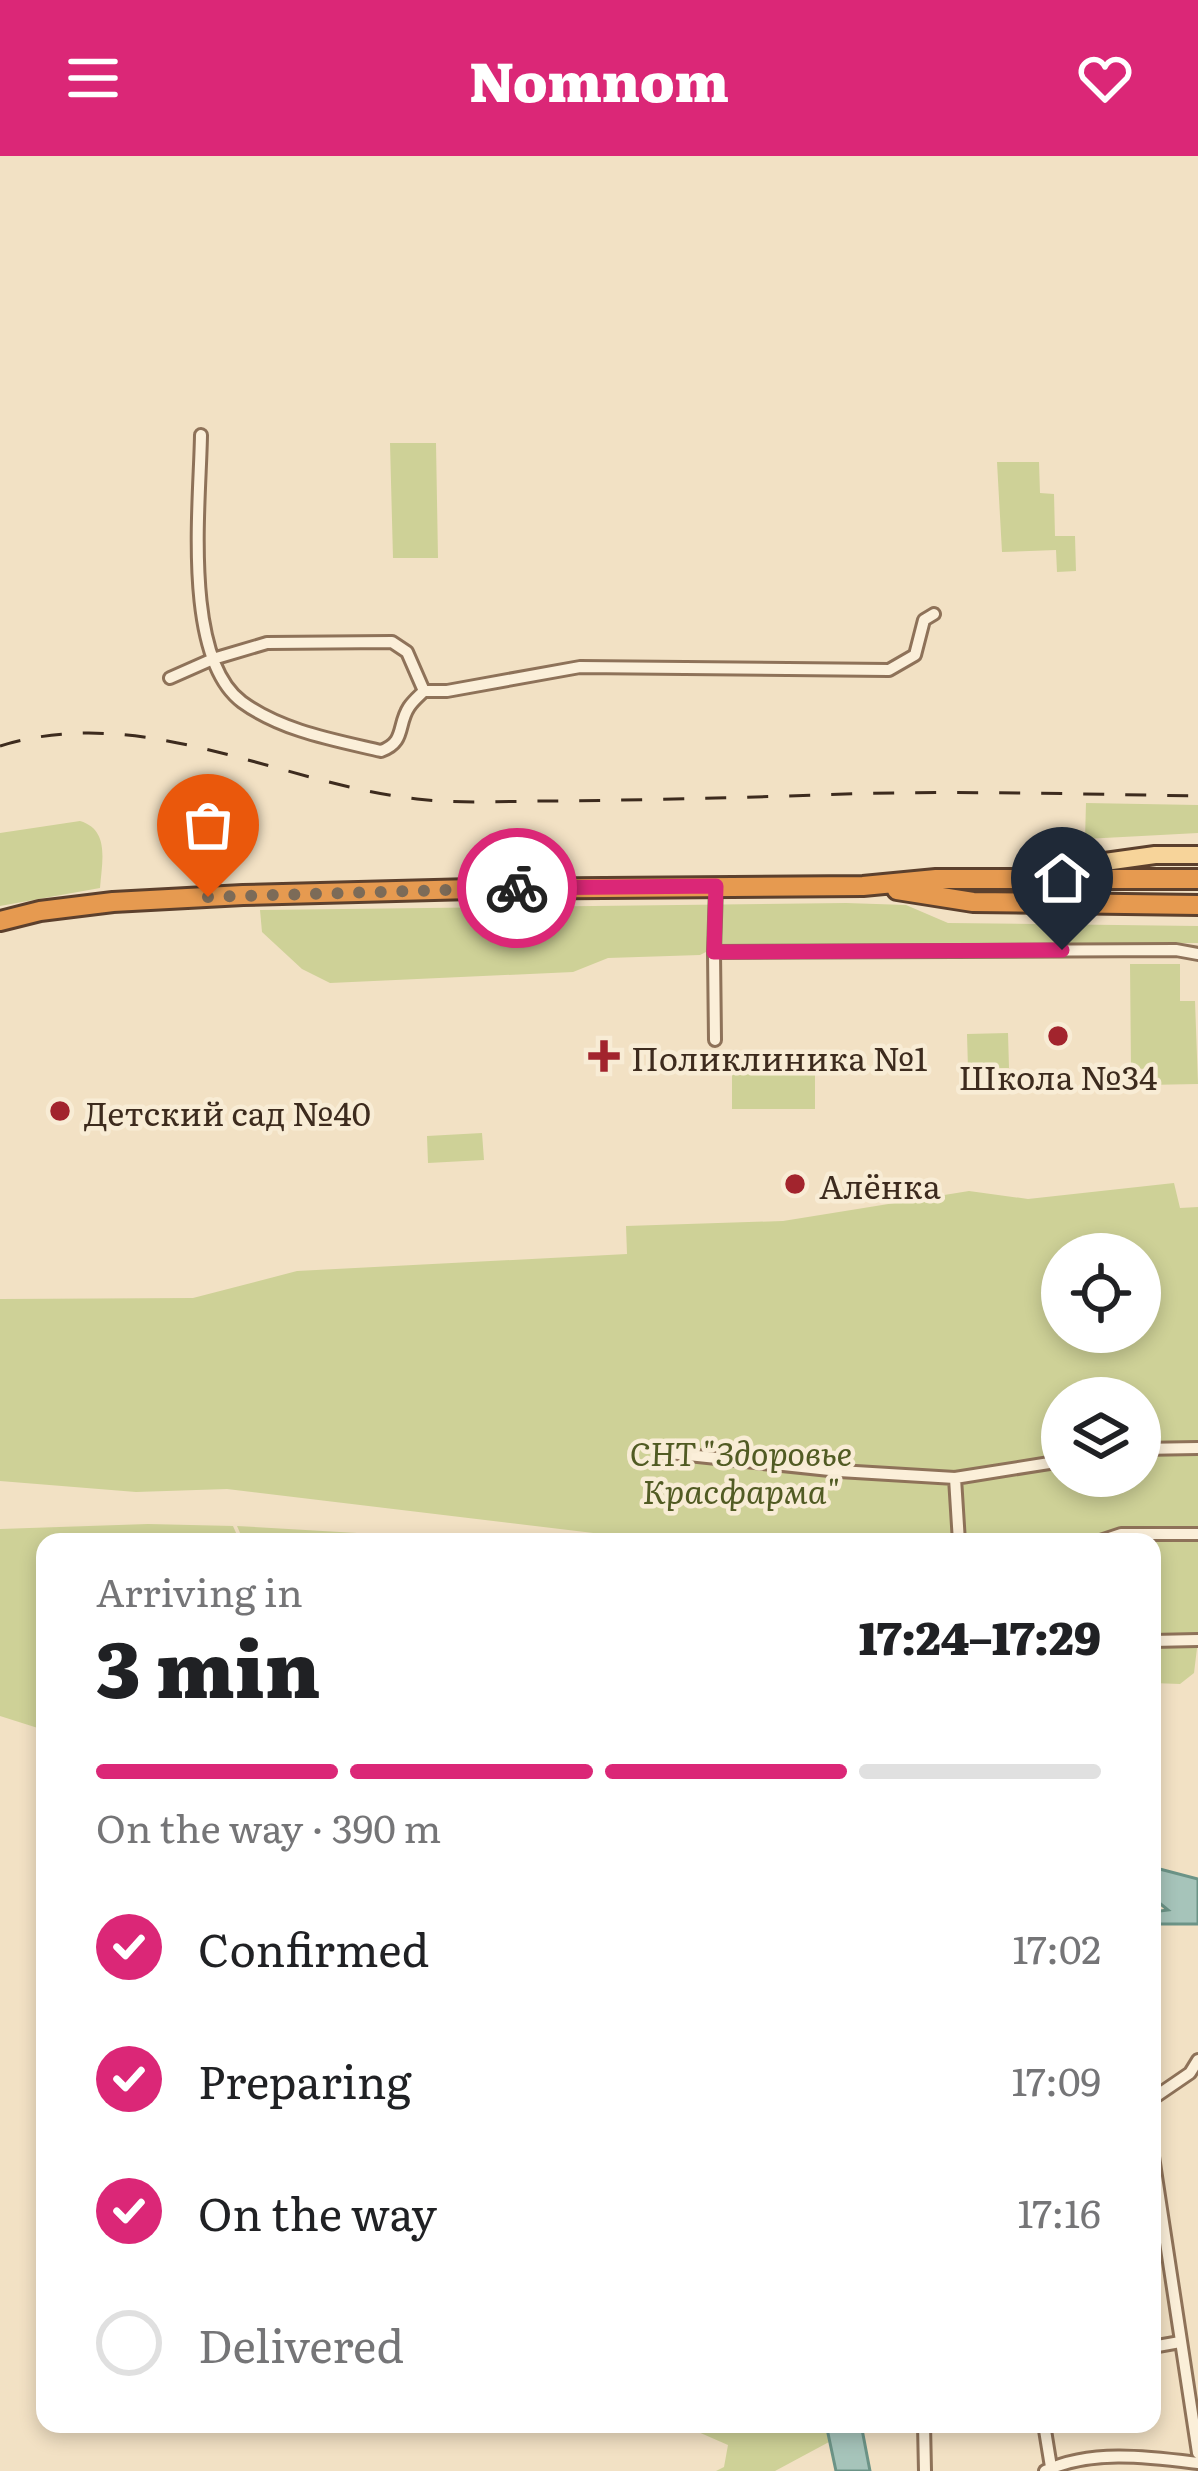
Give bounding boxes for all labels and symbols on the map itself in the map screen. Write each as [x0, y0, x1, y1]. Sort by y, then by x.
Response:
pin [157, 774, 259, 897]
pin [1011, 827, 1113, 950]
courier [457, 828, 577, 948]
marker: Школа №34 [1045, 1023, 1071, 1049]
place label: Поликлиника №1 [631, 1032, 928, 1081]
marker: Поликлиника №1 [588, 1040, 620, 1072]
place label: Школа №34 [959, 1051, 1157, 1100]
place label: Детский сад №40 [84, 1087, 371, 1136]
marker: Детский сад №40 [47, 1098, 73, 1124]
place label: Алёнка [819, 1160, 941, 1209]
marker: Алёнка [782, 1171, 808, 1197]
park label: СНТ "Здоровье Красфарма" [630, 1427, 852, 1514]

